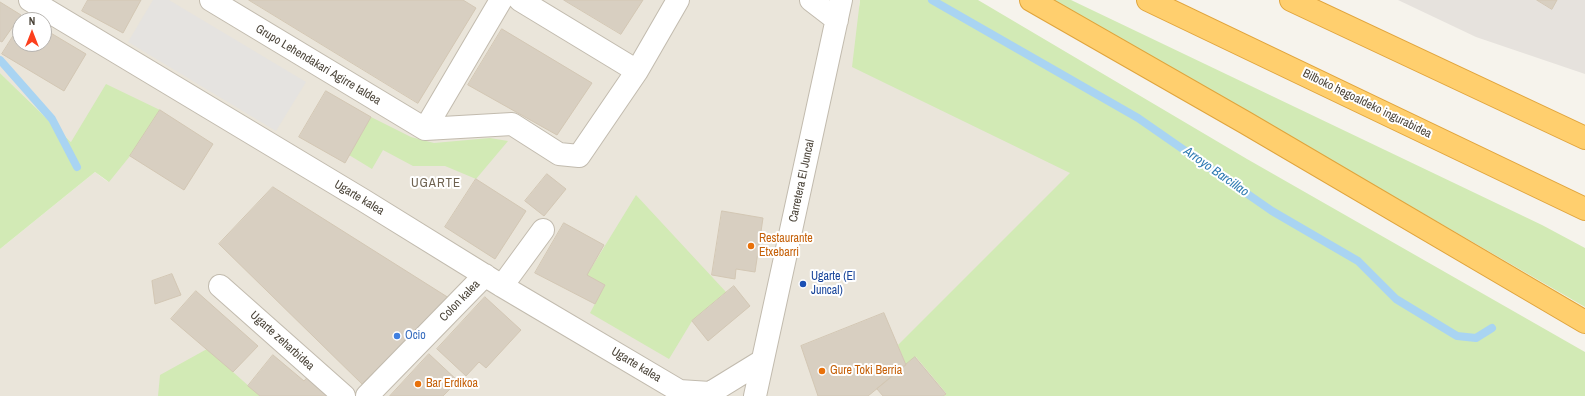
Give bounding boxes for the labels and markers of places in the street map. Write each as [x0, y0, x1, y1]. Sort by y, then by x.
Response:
place label: Restaurante Etxebarri [759, 232, 813, 260]
marker: Restaurante Etxebarri [746, 241, 756, 251]
place label: Ugarte (El Juncal) [811, 270, 855, 298]
marker: Ugarte (El Juncal) [798, 279, 808, 289]
place label: Ocio [405, 329, 426, 343]
marker: Ocio [392, 331, 402, 341]
place label: Gure Toki Berria [830, 364, 902, 378]
marker: Gure Toki Berria [817, 366, 827, 376]
place label: Bar Erdikoa [426, 377, 478, 391]
marker: Bar Erdikoa [413, 379, 423, 389]

